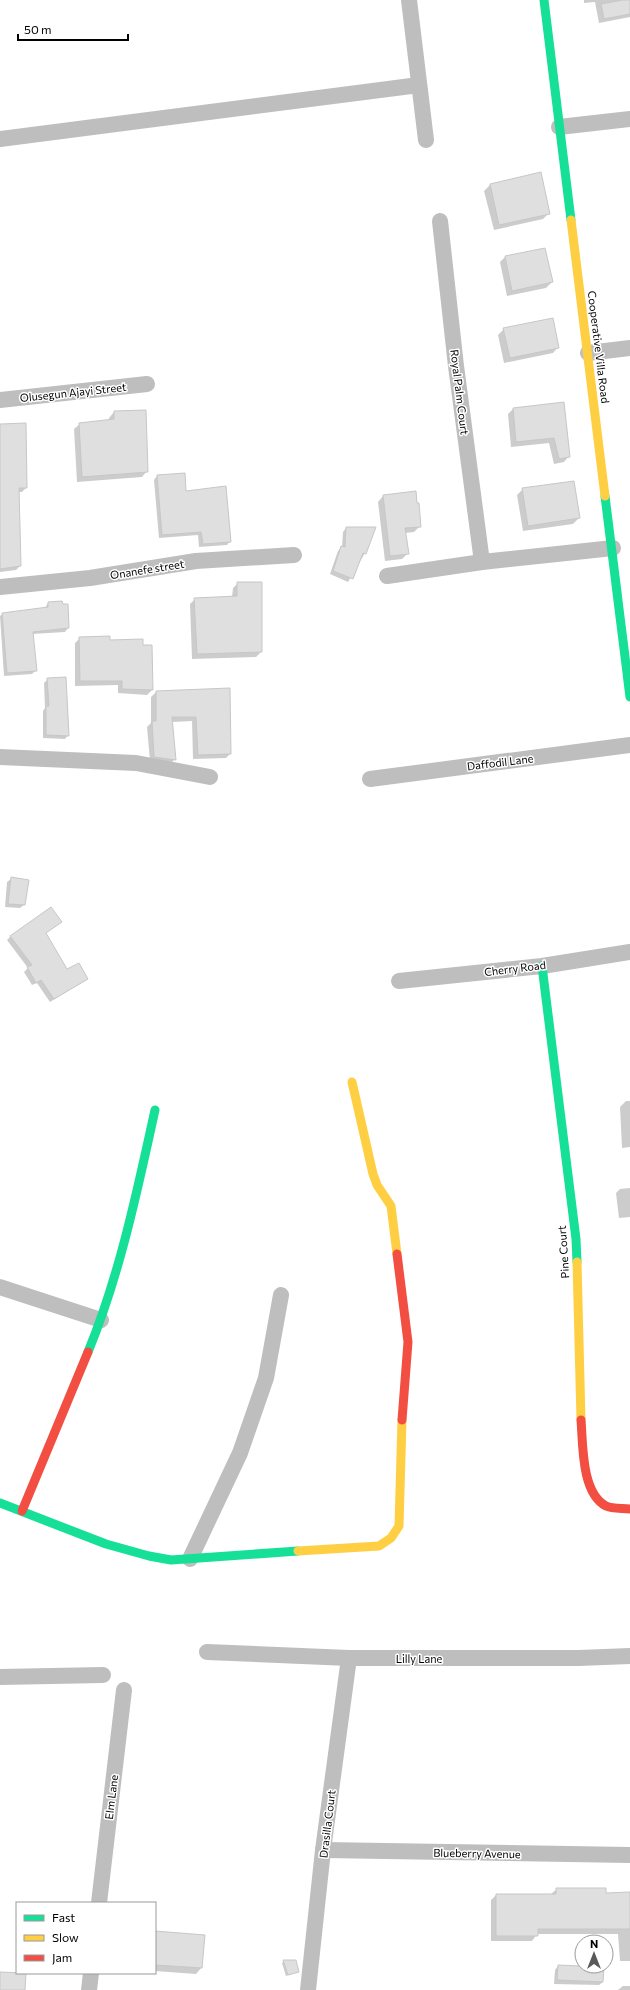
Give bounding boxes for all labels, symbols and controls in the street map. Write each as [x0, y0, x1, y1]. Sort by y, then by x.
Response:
scale bar [18, 16, 128, 42]
text: 50 m [24, 22, 52, 36]
street label: Cooperative Villa Road [586, 290, 612, 404]
street label: Royal Palm Court [448, 349, 472, 436]
street label: Olusegun Ajayi Street [19, 380, 127, 404]
street label: Onanefe street [109, 557, 185, 581]
street label: Daffodil Lane [466, 751, 534, 773]
street label: Cherry Road [483, 958, 547, 978]
street label: Pine Court [555, 1225, 571, 1279]
street label: Lilly Lane [396, 1652, 443, 1665]
street label: Elm Lane [102, 1774, 120, 1820]
street label: Drasilla Court [316, 1789, 338, 1859]
street label: Blueberry Avenue [433, 1846, 521, 1860]
legend [16, 1902, 156, 1974]
text: Fast [52, 1910, 75, 1924]
text: Slow [52, 1930, 79, 1944]
north arrow [574, 1934, 614, 1974]
text: N [590, 1937, 598, 1950]
text: Jam [52, 1950, 72, 1965]

